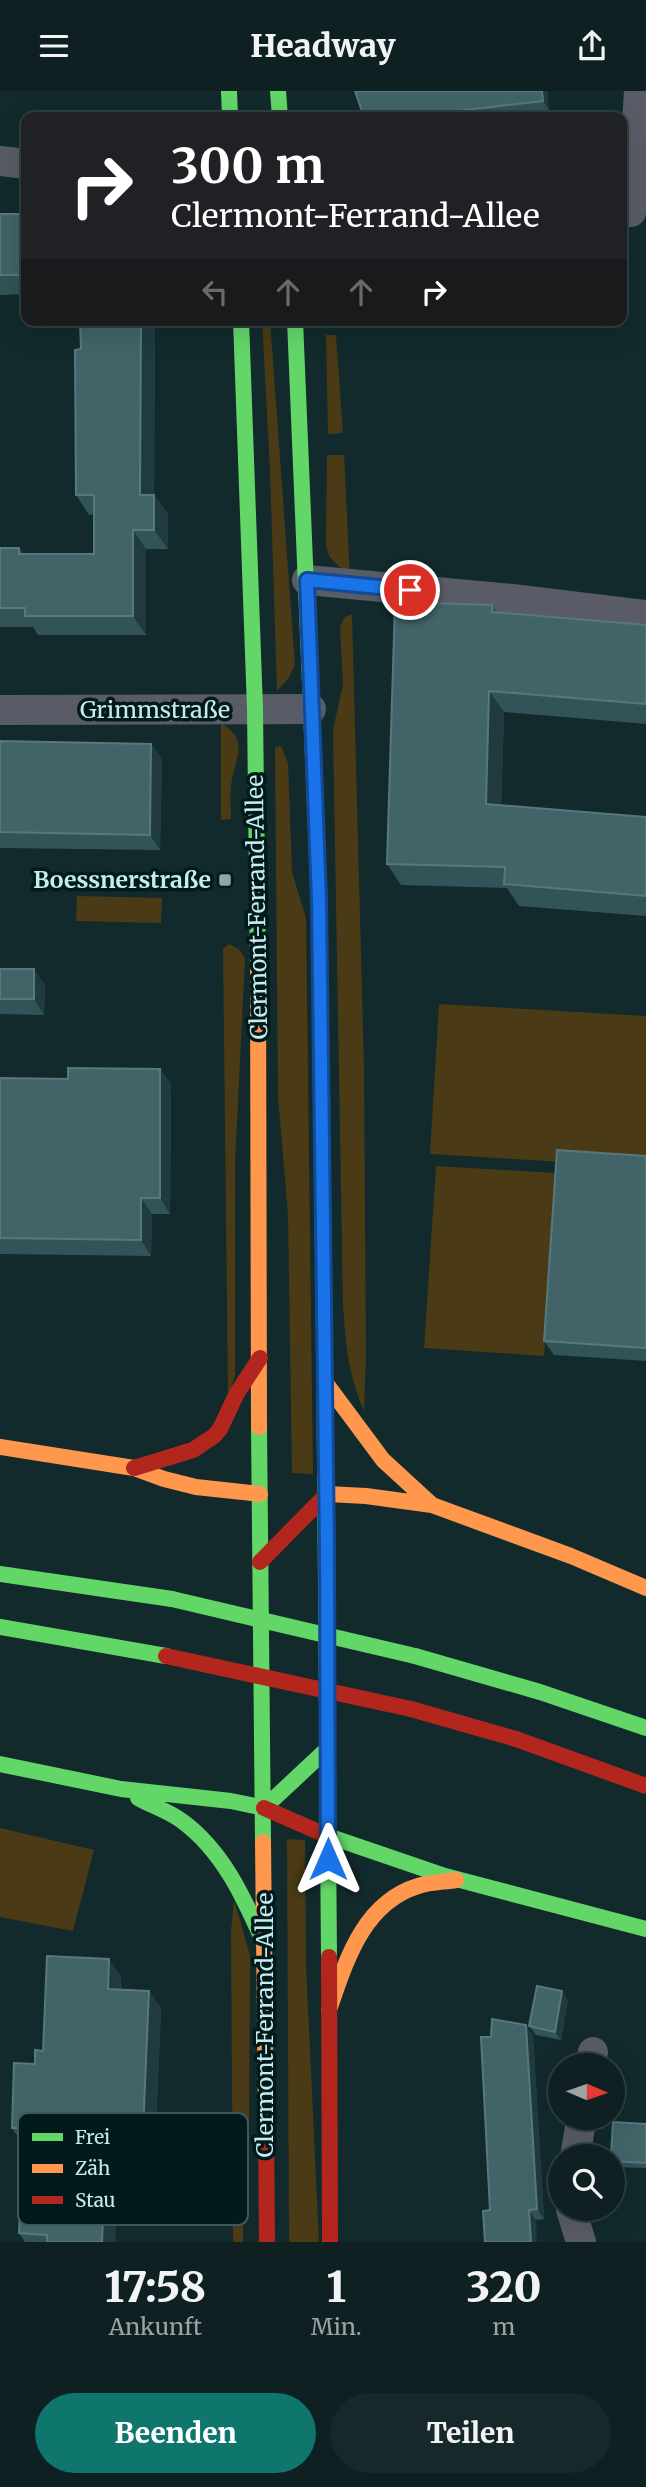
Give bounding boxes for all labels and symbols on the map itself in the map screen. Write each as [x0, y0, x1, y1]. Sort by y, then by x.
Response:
pin [380, 560, 440, 620]
street label: Grimmstraße [80, 695, 230, 724]
street label: Clermont-Ferrand-Allee [240, 774, 273, 1040]
place label: Boessnerstraße [33, 865, 211, 894]
marker: Boessnerstraße [217, 872, 233, 888]
position arrow [291, 1822, 365, 1896]
street label: Clermont-Ferrand-Allee [250, 1893, 279, 2157]
north arrow [548, 2053, 625, 2130]
legend [18, 2113, 248, 2225]
text: Frei [75, 2125, 110, 2149]
text: Zäh [75, 2156, 111, 2180]
text: Stau [75, 2188, 116, 2212]

